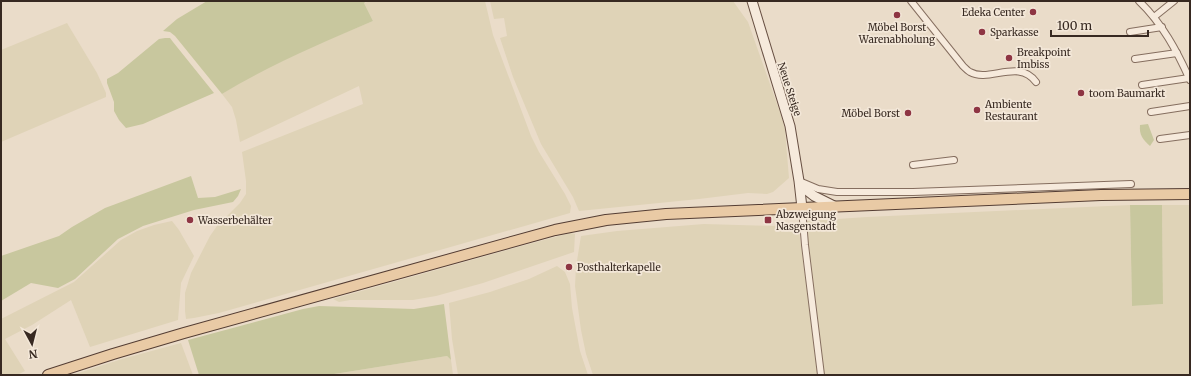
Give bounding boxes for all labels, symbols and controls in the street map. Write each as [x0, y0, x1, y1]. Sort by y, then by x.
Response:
place label: Edeka Center [962, 6, 1025, 19]
marker: Edeka Center [1028, 7, 1038, 17]
marker: Möbel Borst Warenabholung [892, 10, 902, 20]
scale bar [1051, 12, 1148, 38]
text: 100 m [1057, 18, 1092, 33]
place label: Möbel Borst Warenabholung [858, 21, 935, 46]
place label: Sparkasse [990, 26, 1038, 39]
marker: Sparkasse [977, 27, 987, 37]
place label: Breakpoint Imbiss [1017, 46, 1071, 71]
marker: Breakpoint Imbiss [1004, 53, 1014, 63]
street label: Neue Steige [775, 61, 804, 118]
place label: toom Baumarkt [1089, 87, 1165, 100]
marker: toom Baumarkt [1076, 88, 1086, 98]
place label: Ambiente Restaurant [984, 98, 1038, 123]
marker: Ambiente Restaurant [972, 105, 982, 115]
place label: Möbel Borst [841, 107, 900, 120]
marker: Möbel Borst [903, 108, 913, 118]
place label: Abzweigung Nasgenstadt [775, 208, 836, 233]
place label: Wasserbehälter [197, 214, 273, 227]
marker: Wasserbehälter [185, 215, 195, 225]
marker: Abzweigung Nasgenstadt [763, 215, 773, 225]
place label: Posthalterkapelle [577, 261, 661, 274]
marker: Posthalterkapelle [564, 262, 574, 272]
north arrow [12, 324, 52, 364]
text: N [28, 346, 38, 361]

